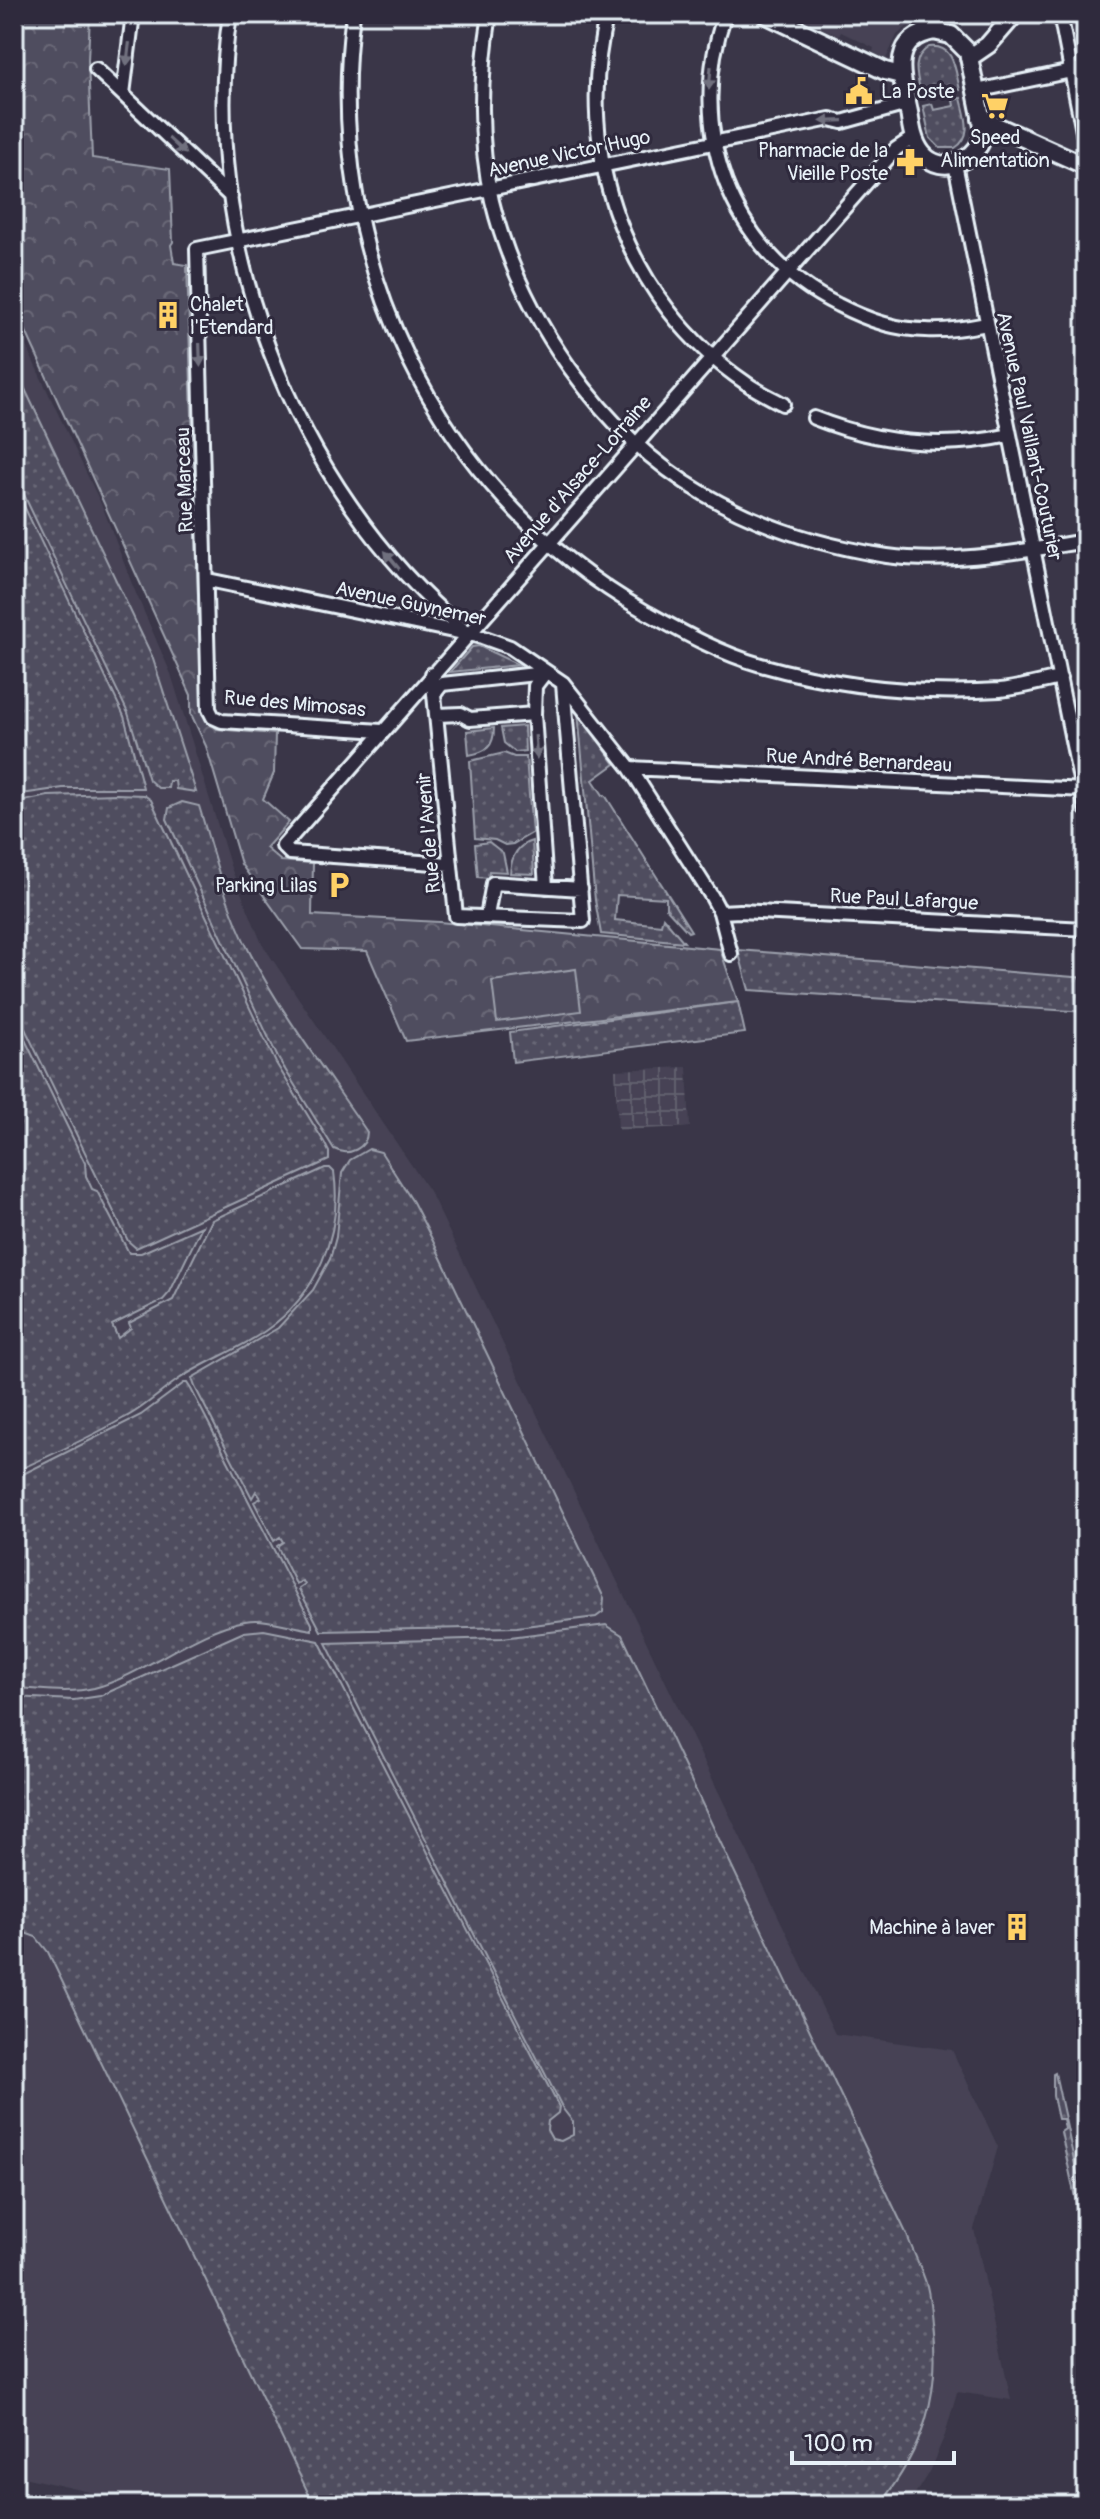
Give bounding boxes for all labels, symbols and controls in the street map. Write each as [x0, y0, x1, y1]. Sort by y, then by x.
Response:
one-way arrow [121, 42, 134, 67]
one-way arrow [703, 66, 716, 91]
public building icon: La Poste [844, 76, 874, 106]
place label: La Poste [881, 79, 955, 104]
supermarket icon: Speed Alimentation [980, 91, 1010, 121]
one-way arrow [819, 115, 844, 128]
street label: Avenue Victor Hugo [486, 124, 653, 183]
place label: Speed Alimentation [940, 125, 1050, 173]
one-way arrow [167, 136, 186, 154]
place label: Pharmacie de la Vieille Poste [758, 138, 888, 186]
pharmacy icon: Pharmacie de la Vieille Poste [895, 147, 925, 177]
place label: Chalet l'Etendard [190, 292, 274, 340]
building icon: Chalet l'Etendard [153, 300, 183, 330]
street label: Avenue Paul Vaillant-Couturier [991, 309, 1068, 563]
one-way arrow [193, 343, 206, 368]
street label: Avenue d'Alsace-Lorraine [498, 390, 657, 568]
street label: Rue Marceau [170, 427, 199, 533]
one-way arrow [383, 549, 400, 570]
street label: Avenue Guynemer [333, 575, 489, 632]
street label: Rue des Mimosas [223, 685, 367, 722]
one-way arrow [530, 735, 543, 760]
street label: Rue André Bernardeau [765, 743, 953, 778]
street label: Rue de l'Avenir [411, 772, 446, 894]
parking icon: Parking Lilas [324, 870, 354, 900]
place label: Parking Lilas [215, 873, 317, 898]
street label: Rue Paul Lafargue [829, 883, 979, 916]
building icon: Machine à laver [1002, 1912, 1032, 1942]
place label: Machine à laver [869, 1915, 995, 1940]
scale bar [792, 2415, 954, 2465]
text: 100 m [804, 2429, 873, 2458]

